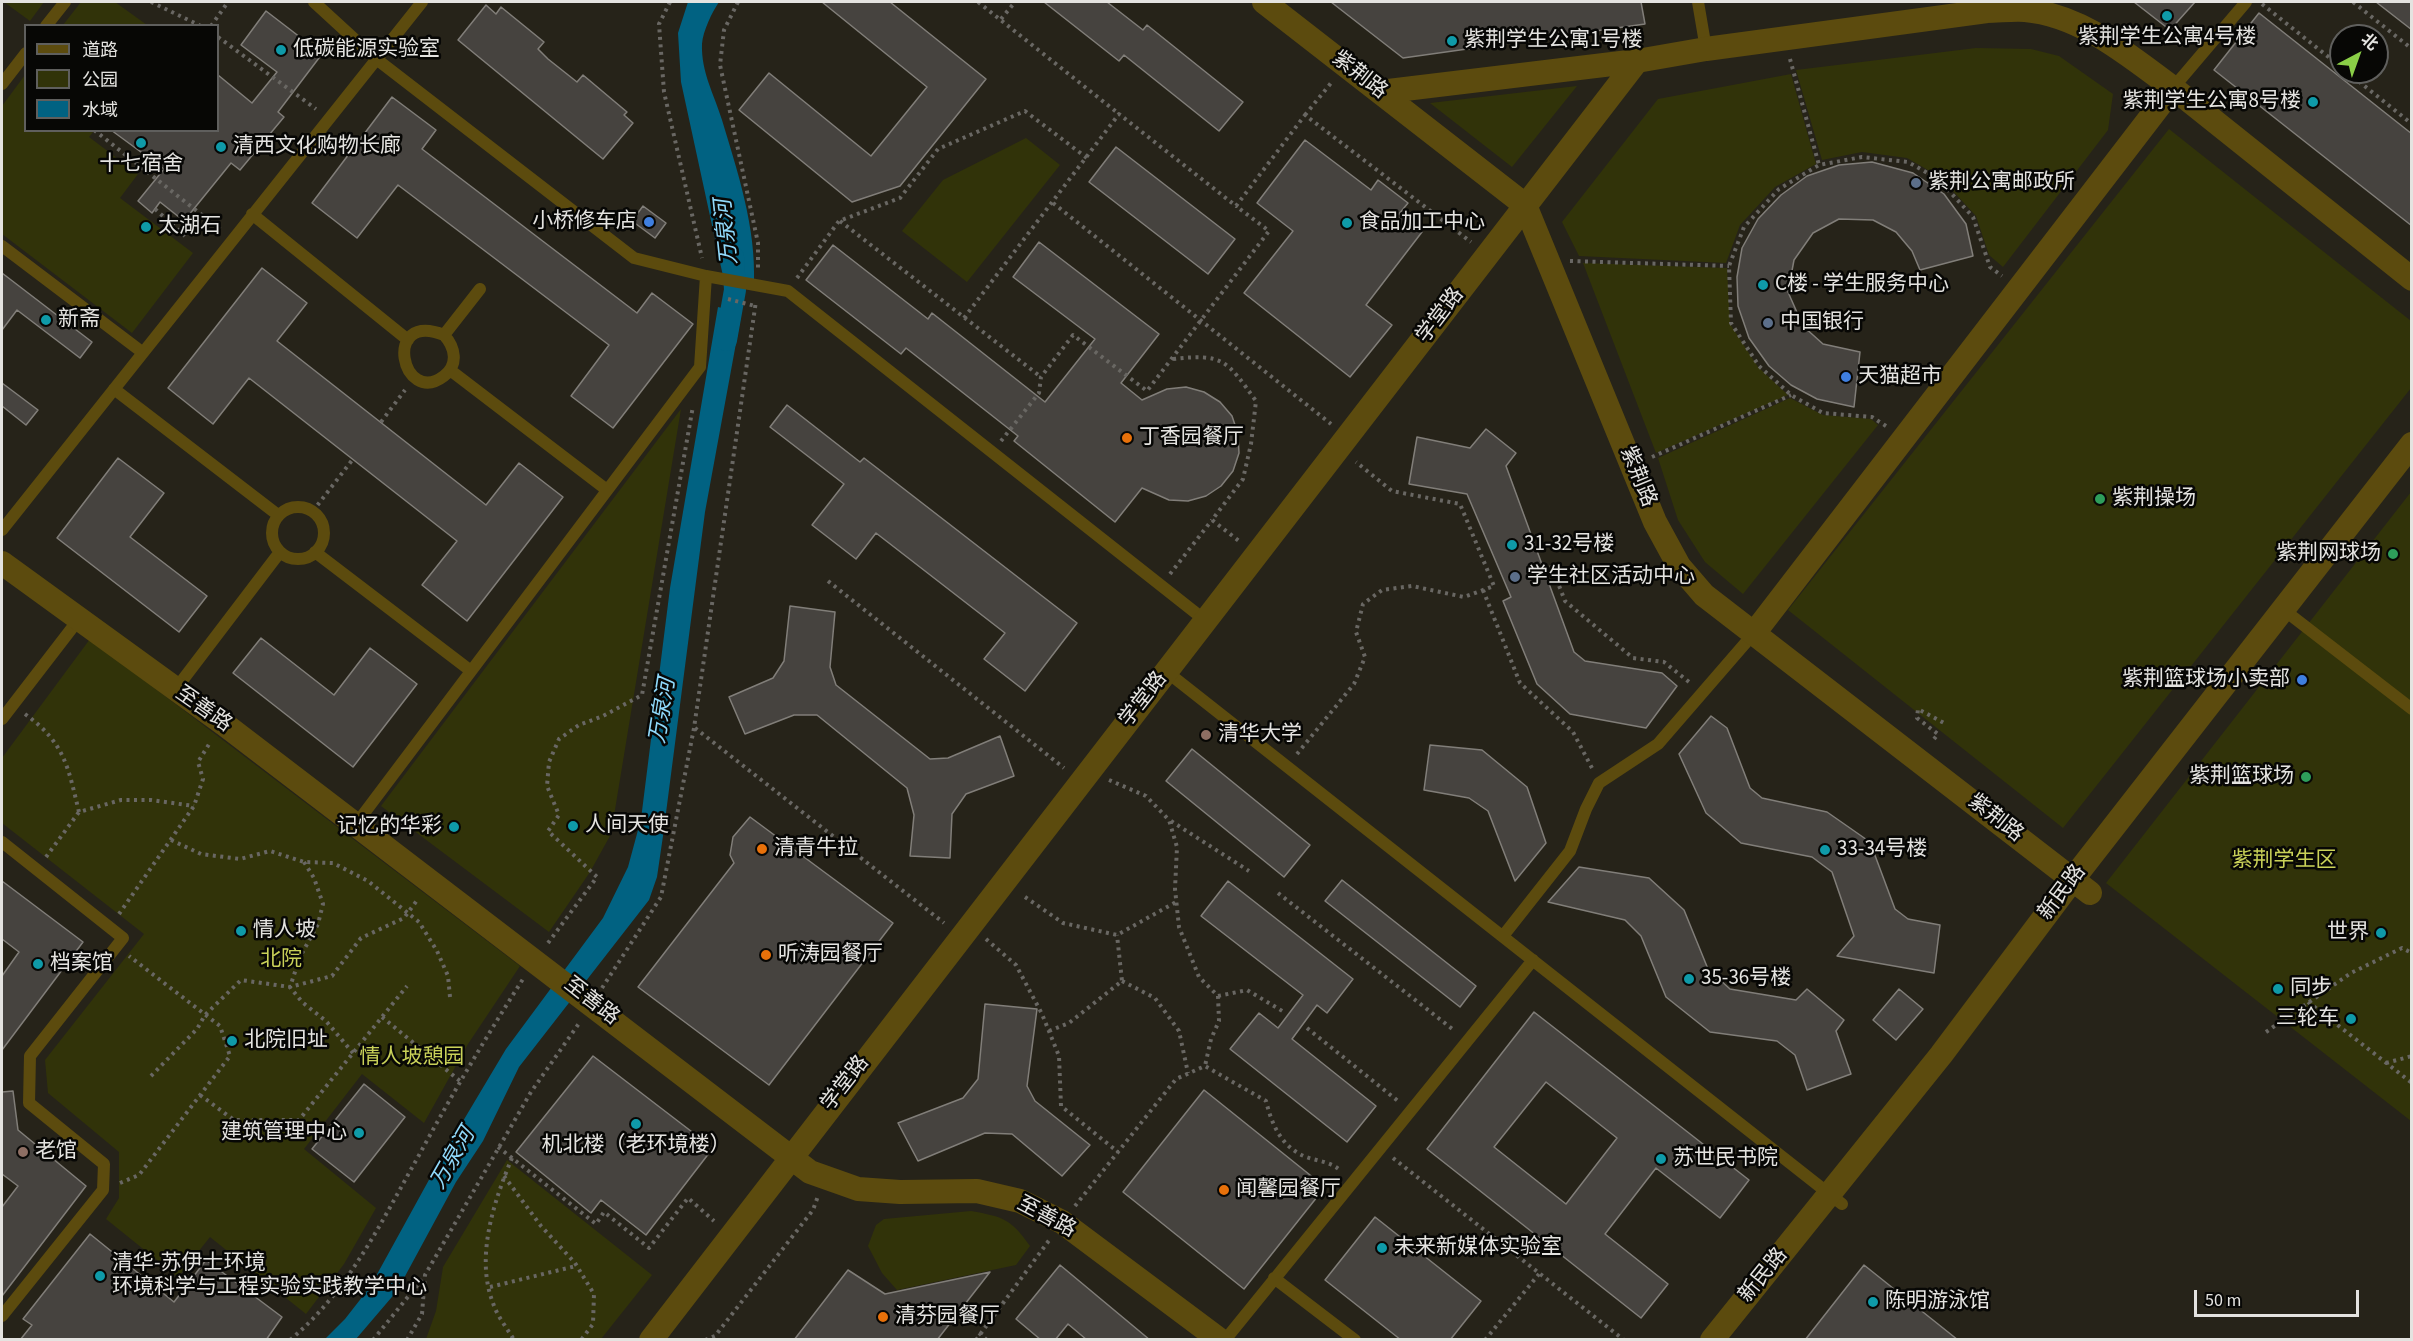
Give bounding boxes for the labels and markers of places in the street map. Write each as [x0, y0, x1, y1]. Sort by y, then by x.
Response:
marker: 紫荆学生公寓4号楼 [2160, 9, 2174, 23]
place label: 紫荆学生公寓4号楼 [2078, 25, 2256, 51]
place label: 紫荆学生公寓1号楼 [1464, 28, 1642, 54]
marker: 紫荆学生公寓1号楼 [1445, 34, 1459, 48]
place label: 低碳能源实验室 [293, 37, 440, 63]
marker: 低碳能源实验室 [274, 43, 288, 57]
place label: 紫荆学生公寓8号楼 [2123, 89, 2301, 115]
marker: 紫荆学生公寓8号楼 [2306, 95, 2320, 109]
place label: 清西文化购物长廊 [233, 134, 401, 160]
marker: 十七宿舍 [134, 136, 148, 150]
marker: 清西文化购物长廊 [214, 140, 228, 154]
place label: 十七宿舍 [99, 152, 183, 178]
place label: 紫荆公寓邮政所 [1928, 170, 2075, 196]
marker: 紫荆公寓邮政所 [1909, 176, 1923, 190]
place label: 小桥修车店 [532, 209, 637, 235]
place label: 食品加工中心 [1359, 210, 1485, 236]
place label: 太湖石 [158, 214, 221, 240]
marker: 小桥修车店 [642, 215, 656, 229]
marker: 食品加工中心 [1340, 216, 1354, 230]
marker: 太湖石 [139, 220, 153, 234]
place label: C楼 - 学生服务中心 [1775, 272, 1949, 298]
marker: C楼 - 学生服务中心 [1756, 278, 1770, 292]
place label: 新斋 [58, 307, 100, 333]
place label: 中国银行 [1780, 310, 1864, 336]
marker: 新斋 [39, 313, 53, 327]
marker: 中国银行 [1761, 316, 1775, 330]
place label: 天猫超市 [1858, 364, 1942, 390]
marker: 天猫超市 [1839, 370, 1853, 384]
place label: 丁香园餐厅 [1139, 425, 1244, 451]
marker: 丁香园餐厅 [1120, 431, 1134, 445]
place label: 紫荆操场 [2112, 486, 2196, 512]
marker: 紫荆操场 [2093, 492, 2107, 506]
place label: 31-32号楼 [1524, 532, 1614, 558]
marker: 31-32号楼 [1505, 538, 1519, 552]
place label: 紫荆网球场 [2276, 541, 2381, 567]
marker: 紫荆网球场 [2386, 547, 2400, 561]
place label: 学生社区活动中心 [1527, 564, 1695, 590]
marker: 学生社区活动中心 [1508, 570, 1522, 584]
place label: 紫荆篮球场小卖部 [2122, 667, 2290, 693]
marker: 紫荆篮球场小卖部 [2295, 673, 2309, 687]
place label: 清华大学 [1218, 722, 1302, 748]
marker: 清华大学 [1199, 728, 1213, 742]
place label: 紫荆篮球场 [2189, 764, 2294, 790]
marker: 紫荆篮球场 [2299, 770, 2313, 784]
place label: 人间天使 [585, 813, 669, 839]
place label: 记忆的华彩 [337, 814, 442, 840]
marker: 人间天使 [566, 819, 580, 833]
marker: 记忆的华彩 [447, 820, 461, 834]
place label: 清青牛拉 [774, 836, 858, 862]
place label: 33-34号楼 [1837, 837, 1927, 863]
marker: 清青牛拉 [755, 842, 769, 856]
marker: 33-34号楼 [1818, 843, 1832, 857]
place label: 情人坡 [253, 918, 316, 944]
place label: 世界 [2327, 920, 2369, 946]
marker: 情人坡 [234, 924, 248, 938]
marker: 世界 [2374, 926, 2388, 940]
place label: 听涛园餐厅 [778, 942, 883, 968]
marker: 听涛园餐厅 [759, 948, 773, 962]
place label: 档案馆 [50, 951, 113, 977]
marker: 档案馆 [31, 957, 45, 971]
place label: 35-36号楼 [1701, 966, 1791, 992]
marker: 35-36号楼 [1682, 972, 1696, 986]
place label: 同步 [2290, 976, 2332, 1002]
marker: 同步 [2271, 982, 2285, 996]
place label: 三轮车 [2276, 1006, 2339, 1032]
marker: 三轮车 [2344, 1012, 2358, 1026]
place label: 北院旧址 [244, 1028, 328, 1054]
marker: 北院旧址 [225, 1034, 239, 1048]
marker: 机北楼（老环境楼） [629, 1117, 643, 1131]
place label: 建筑管理中心 [221, 1120, 347, 1146]
marker: 建筑管理中心 [352, 1126, 366, 1140]
place label: 机北楼（老环境楼） [542, 1133, 730, 1159]
place label: 老馆 [35, 1139, 77, 1165]
marker: 老馆 [16, 1145, 30, 1159]
place label: 苏世民书院 [1673, 1146, 1778, 1172]
marker: 苏世民书院 [1654, 1152, 1668, 1166]
place label: 闻馨园餐厅 [1236, 1177, 1341, 1203]
marker: 闻馨园餐厅 [1217, 1183, 1231, 1197]
place label: 未来新媒体实验室 [1394, 1235, 1562, 1261]
marker: 未来新媒体实验室 [1375, 1241, 1389, 1255]
place label: 清华-苏伊士环境 环境科学与工程实验实践教学中心 [112, 1251, 427, 1301]
marker: 清华-苏伊士环境 环境科学与工程实验实践教学中心 [93, 1269, 107, 1283]
place label: 陈明游泳馆 [1885, 1289, 1990, 1315]
marker: 陈明游泳馆 [1866, 1295, 1880, 1309]
place label: 清芬园餐厅 [895, 1304, 1000, 1330]
marker: 清芬园餐厅 [876, 1310, 890, 1324]

